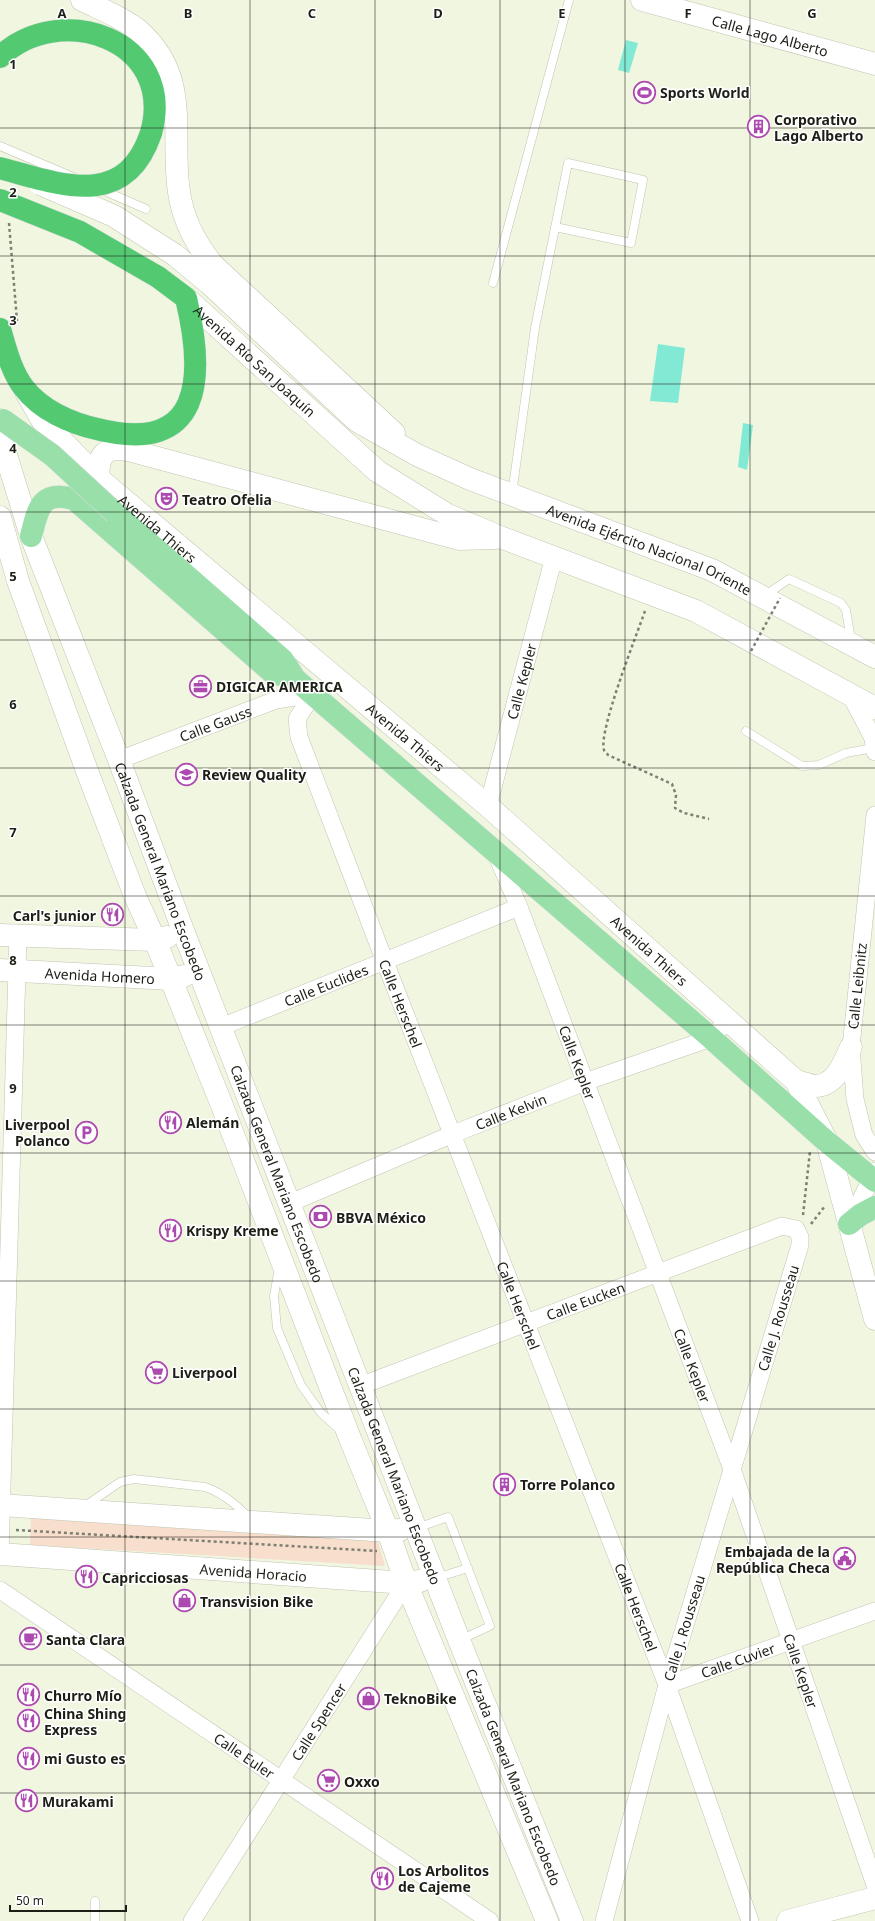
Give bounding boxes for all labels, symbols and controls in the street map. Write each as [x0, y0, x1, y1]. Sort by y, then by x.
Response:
text: A [58, 4, 67, 22]
text: B [184, 4, 192, 22]
text: C [308, 4, 316, 22]
text: D [433, 4, 443, 22]
text: E [558, 4, 566, 22]
text: F [684, 4, 692, 22]
text: G [807, 4, 817, 22]
street label: Calle Lago Alberto [710, 10, 831, 60]
text: 1 [9, 55, 17, 73]
sports icon: Sports World [631, 79, 657, 105]
place label: Sports World [660, 83, 750, 102]
place label: Corporativo Lago Alberto [774, 110, 864, 145]
building icon: Corporativo Lago Alberto [745, 114, 771, 140]
text: 2 [9, 183, 17, 201]
street label: Avenida Río San Joaquín [190, 300, 320, 421]
text: 3 [9, 311, 17, 329]
text: 4 [9, 439, 17, 457]
theatre icon: Teatro Ofelia [153, 486, 179, 512]
street label: Avenida Thiers [115, 490, 201, 567]
place label: Teatro Ofelia [182, 490, 272, 509]
street label: Avenida Ejército Nacional Oriente [544, 499, 755, 599]
text: 5 [9, 567, 17, 585]
street label: Calle Kepler [502, 641, 540, 721]
office icon: DIGICAR AMERICA [188, 673, 214, 699]
place label: DIGICAR AMERICA [216, 677, 343, 696]
text: 6 [9, 695, 17, 713]
street label: Avenida Thiers [363, 698, 449, 775]
street label: Calle Gauss [176, 701, 254, 746]
street label: Calzada General Mariano Escobedo [111, 759, 211, 983]
school or university icon: Review Quality [174, 761, 200, 787]
place label: Review Quality [202, 765, 306, 784]
text: 7 [9, 823, 17, 841]
restaurant icon: Carl's junior [99, 902, 125, 928]
place label: Carl's junior [13, 906, 97, 925]
street label: Avenida Thiers [607, 911, 692, 990]
street label: Calle Leibnitz [843, 941, 871, 1030]
text: 8 [9, 951, 17, 969]
street label: Calle Herschel [375, 956, 427, 1050]
street label: Calle Euclides [281, 959, 371, 1010]
street label: Avenida Homero [44, 963, 155, 988]
street label: Calle Kepler [555, 1023, 601, 1102]
street label: Calzada General Mariano Escobedo [227, 1062, 328, 1285]
text: 9 [9, 1079, 17, 1097]
street label: Calle Kelvin [472, 1089, 549, 1134]
restaurant icon: Alemán [158, 1109, 184, 1135]
place label: Alemán [186, 1113, 239, 1132]
place label: Liverpool Polanco [5, 1115, 70, 1150]
parking icon: Liverpool Polanco [73, 1119, 99, 1145]
bank icon: BBVA México [308, 1204, 334, 1230]
place label: BBVA México [336, 1208, 426, 1227]
restaurant icon: Krispy Kreme [158, 1217, 184, 1243]
place label: Krispy Kreme [186, 1221, 279, 1240]
street label: Calle Herschel [493, 1258, 545, 1352]
street label: Calle J. Rousseau [753, 1262, 803, 1374]
street label: Calle Eucken [543, 1277, 627, 1324]
street label: Calle Kepler [670, 1326, 716, 1405]
supermarket icon: Liverpool [144, 1359, 170, 1385]
place label: Liverpool [172, 1363, 237, 1382]
street label: Calzada General Mariano Escobedo [344, 1364, 446, 1587]
building icon: Torre Polanco [492, 1471, 518, 1497]
place label: Torre Polanco [520, 1475, 615, 1494]
place label: Embajada de la República Checa [716, 1542, 830, 1577]
public building icon: Embajada de la República Checa [832, 1546, 858, 1572]
street label: Avenida Horacio [199, 1559, 308, 1585]
street label: Calle Herschel [611, 1560, 662, 1654]
restaurant icon: Capricciosas [73, 1564, 99, 1590]
place label: Capricciosas [102, 1568, 189, 1587]
street label: Calle J. Rousseau [659, 1572, 709, 1684]
shop icon: Transvision Bike [172, 1588, 198, 1614]
place label: Transvision Bike [200, 1592, 313, 1611]
cafe icon: Santa Clara [18, 1626, 44, 1652]
place label: Santa Clara [46, 1630, 125, 1649]
street label: Calle Kepler [780, 1631, 823, 1711]
street label: Calle Cuvier [698, 1638, 778, 1682]
street label: Calzada General Mariano Escobedo [462, 1666, 566, 1888]
street label: Calle Spencer [286, 1679, 350, 1764]
restaurant icon: Churro Mío [16, 1682, 42, 1708]
shop icon: TeknoBike [356, 1685, 382, 1711]
place label: Churro Mío [44, 1686, 122, 1705]
place label: TeknoBike [384, 1689, 457, 1708]
place label: China Shing Express [44, 1704, 126, 1739]
restaurant icon: China Shing Express [15, 1708, 41, 1734]
street label: Calle Euler [210, 1728, 279, 1783]
restaurant icon: mi Gusto es [15, 1745, 41, 1771]
place label: mi Gusto es [44, 1749, 126, 1768]
supermarket icon: Oxxo [315, 1768, 341, 1794]
place label: Oxxo [344, 1772, 380, 1791]
restaurant icon: Murakami [14, 1788, 40, 1814]
place label: Murakami [42, 1792, 114, 1811]
place label: Los Arbolitos de Cajeme [398, 1861, 489, 1896]
restaurant icon: Los Arbolitos de Cajeme [369, 1865, 395, 1891]
scale bar [10, 1887, 126, 1913]
text: 50 m [16, 1892, 44, 1909]

